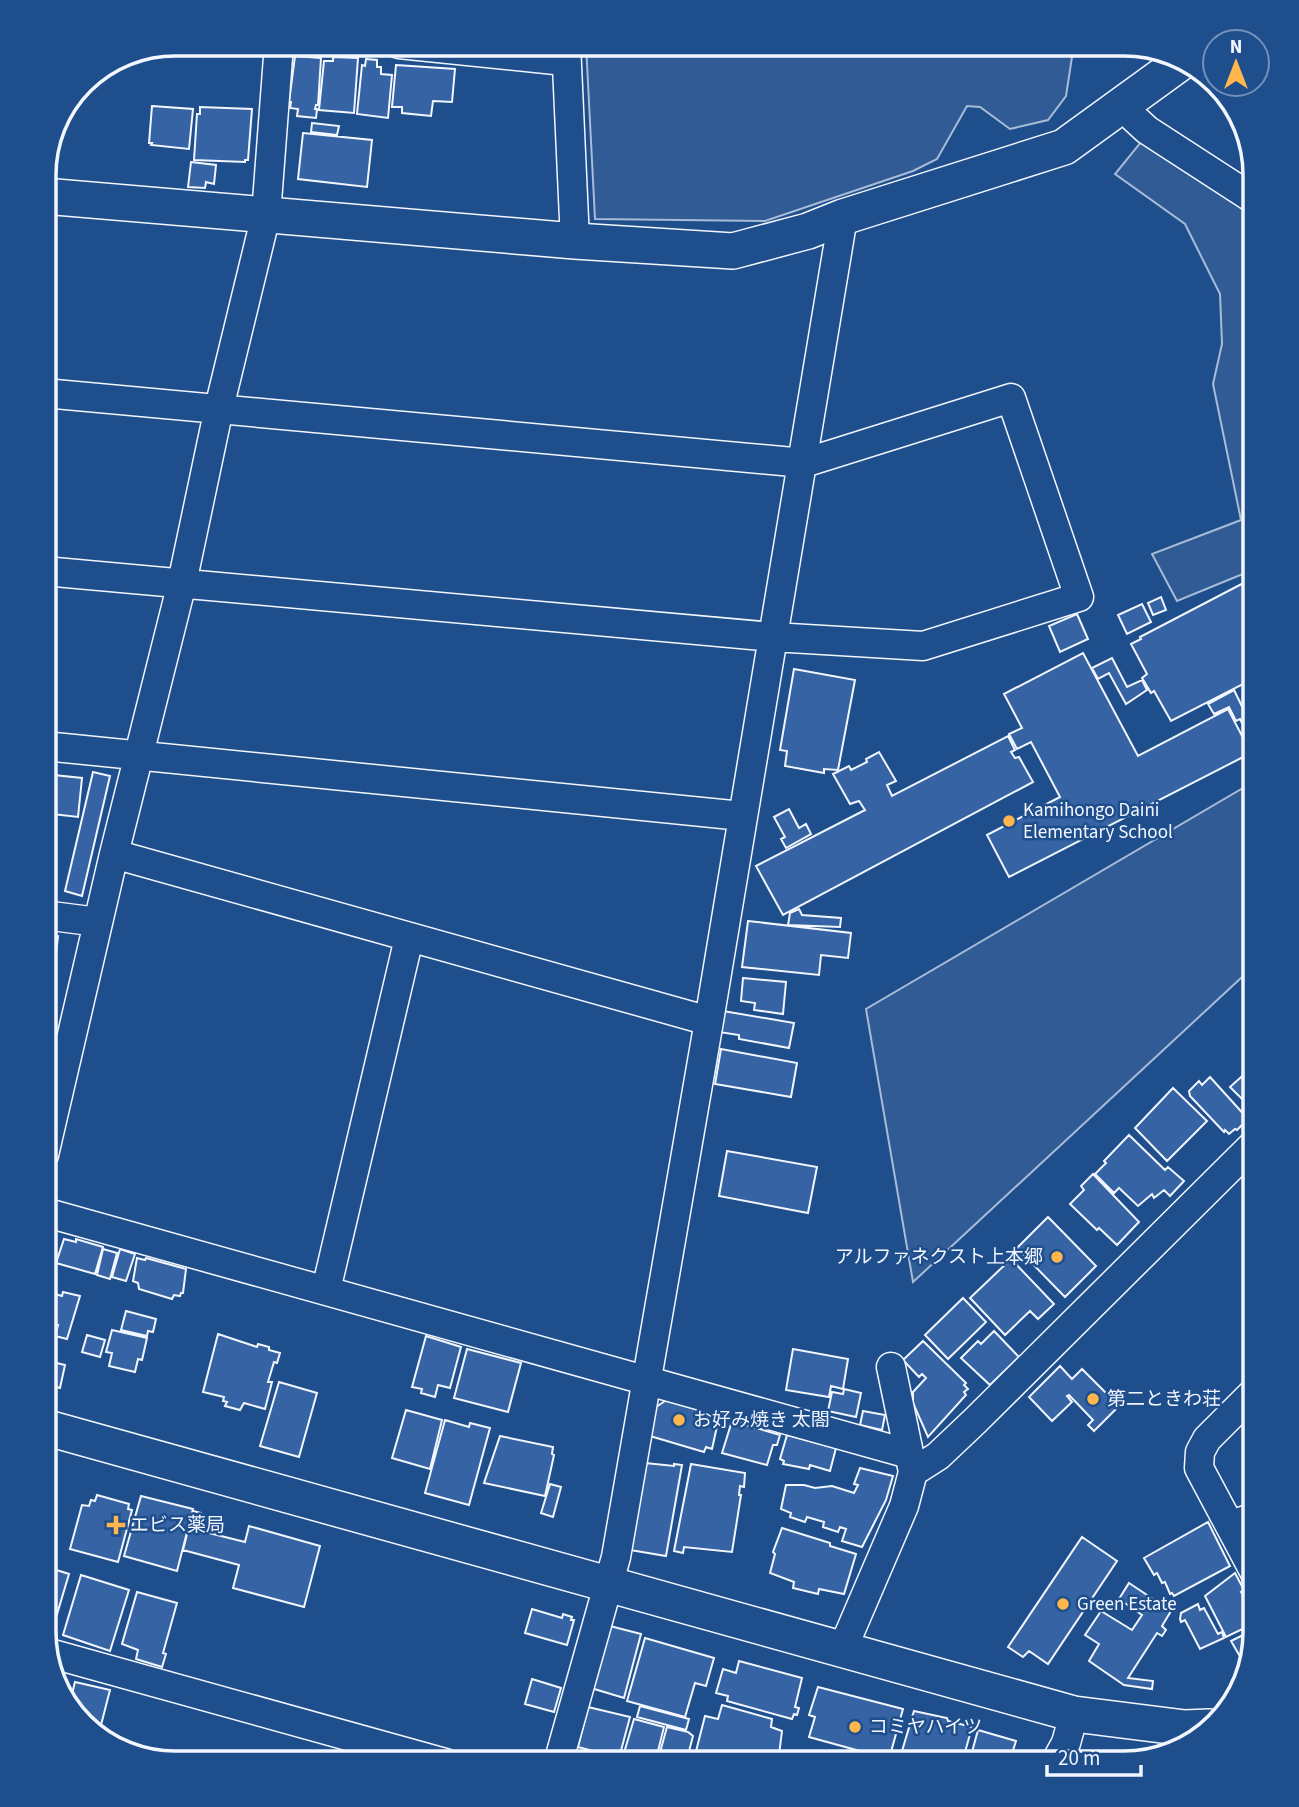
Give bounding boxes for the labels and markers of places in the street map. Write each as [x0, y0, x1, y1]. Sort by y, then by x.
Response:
place label: Kamihongo Daini Elementary School [1023, 797, 1173, 846]
marker: Kamihongo Daini Elementary School [1001, 813, 1017, 829]
place label: アルファネクスト上本郷 [835, 1244, 1043, 1271]
marker: アルファネクスト上本郷 [1049, 1249, 1065, 1265]
place label: 第二ときわ荘 [1107, 1386, 1221, 1413]
marker: 第二ときわ荘 [1085, 1391, 1101, 1407]
place label: お好み焼き 太閤 [693, 1407, 830, 1434]
marker: お好み焼き 太閤 [671, 1412, 687, 1428]
place label: エビス薬局 [130, 1512, 225, 1539]
marker: エビス薬局 [108, 1517, 124, 1533]
place label: Green Estate [1077, 1591, 1177, 1618]
marker: Green Estate [1055, 1596, 1071, 1612]
place label: コミヤハイツ [869, 1714, 982, 1741]
marker: コミヤハイツ [847, 1719, 863, 1735]

